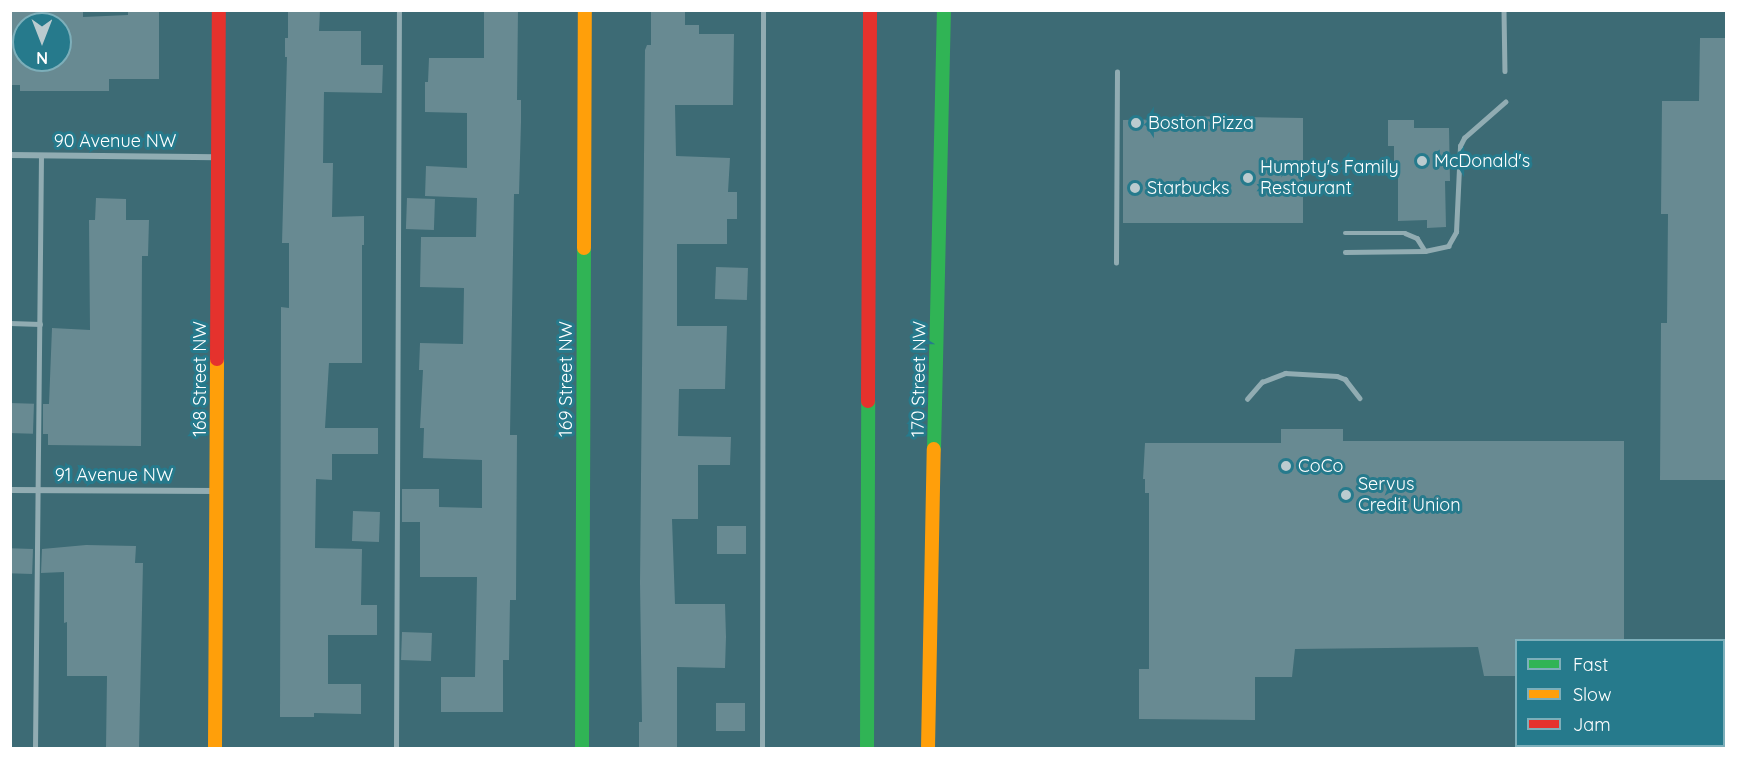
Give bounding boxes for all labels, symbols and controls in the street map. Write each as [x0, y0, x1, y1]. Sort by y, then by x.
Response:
north arrow [12, 12, 72, 72]
text: N [36, 48, 48, 68]
place label: Boston Pizza [1148, 112, 1254, 134]
marker: Boston Pizza [1129, 116, 1143, 130]
street label: 90 Avenue NW [54, 130, 176, 152]
place label: McDonald's [1434, 150, 1530, 172]
marker: McDonald's [1415, 154, 1429, 168]
place label: Humpty's Family Restaurant [1260, 157, 1399, 200]
marker: Humpty's Family Restaurant [1241, 171, 1255, 185]
place label: Starbucks [1147, 177, 1230, 199]
marker: Starbucks [1128, 181, 1142, 195]
street label: 168 Street NW [189, 321, 211, 437]
street label: 169 Street NW [555, 321, 577, 437]
street label: 170 Street NW [907, 321, 931, 437]
place label: CoCo [1298, 455, 1343, 477]
marker: CoCo [1279, 459, 1293, 473]
street label: 91 Avenue NW [55, 464, 173, 486]
place label: Servus Credit Union [1358, 474, 1461, 516]
marker: Servus Credit Union [1339, 488, 1353, 502]
legend [1515, 639, 1725, 747]
text: Fast [1573, 653, 1608, 676]
text: Slow [1573, 683, 1611, 706]
text: Jam [1573, 713, 1611, 736]

